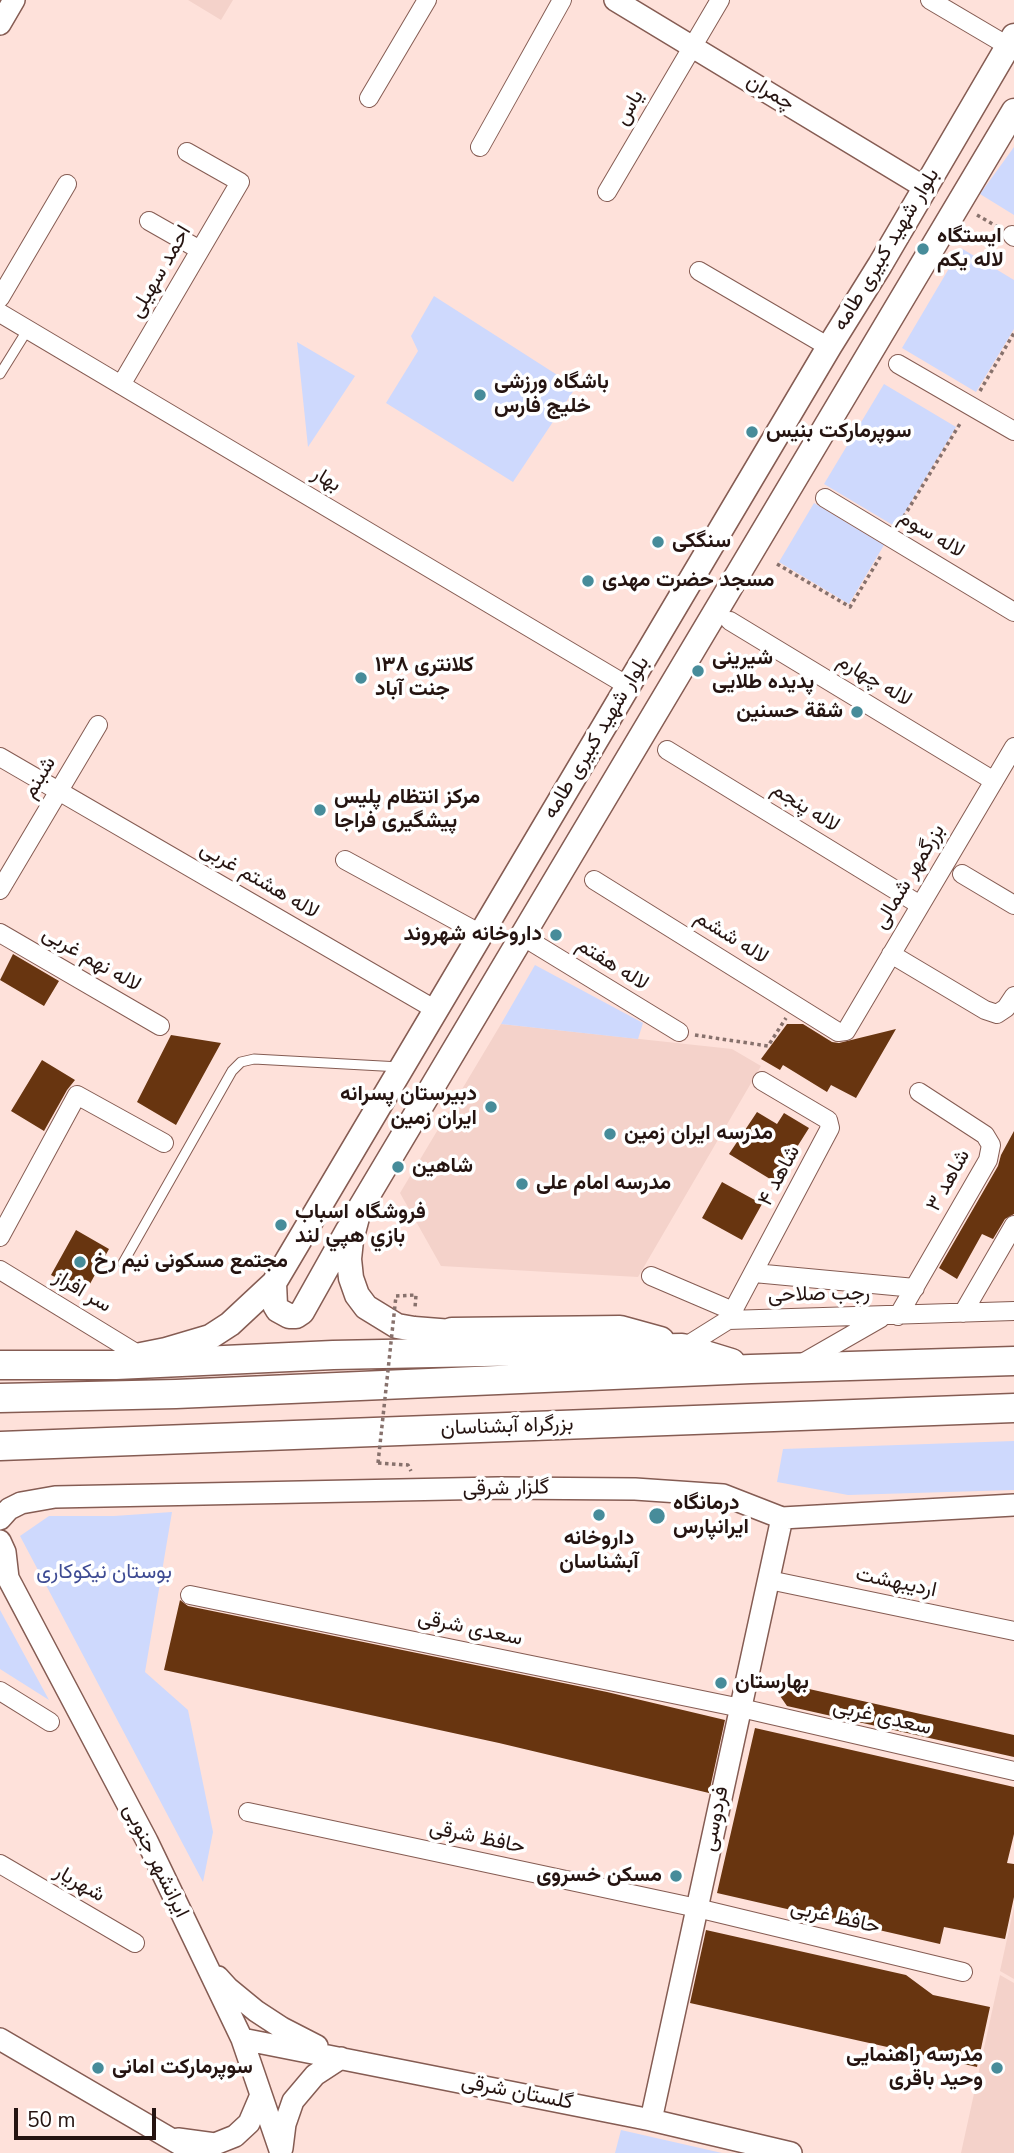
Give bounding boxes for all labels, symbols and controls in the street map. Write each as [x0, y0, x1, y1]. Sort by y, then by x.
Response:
street label: چمران [741, 69, 799, 117]
street label: یاس [610, 86, 650, 130]
street label: بلوار شهید کبیری طامه [828, 164, 946, 336]
street label: احمد سهیلی [124, 221, 198, 323]
place label: ایستگاه لاله یکم [937, 224, 1004, 274]
marker: ایستگاه لاله یکم [915, 241, 931, 257]
place label: باشگاه ورزشی خلیج فارس [494, 370, 609, 420]
marker: باشگاه ورزشی خلیج فارس [472, 387, 488, 403]
place label: سوپرمارکت بنیس [766, 419, 911, 445]
marker: سوپرمارکت بنیس [744, 424, 760, 440]
street label: بهار [307, 462, 345, 498]
street label: لاله سوم [893, 505, 969, 565]
place label: سنگکی [672, 529, 731, 555]
marker: سنگکی [650, 534, 666, 550]
place label: مسجد حضرت مهدی [602, 568, 774, 594]
marker: مسجد حضرت مهدی [580, 573, 596, 589]
place label: شيرينی پديده طلايی [712, 646, 814, 696]
street label: لاله چهارم [832, 649, 916, 713]
street label: بلوار شهید کبیری طامه [538, 652, 656, 824]
place label: کلانتری ۱۳۸ جنت آباد [375, 653, 474, 703]
marker: شيرينی پديده طلايی [690, 663, 706, 679]
marker: کلانتری ۱۳۸ جنت آباد [353, 670, 369, 686]
place label: شقة حسنين [736, 699, 843, 725]
marker: شقة حسنين [849, 704, 865, 720]
street label: شبنم [18, 753, 62, 803]
street label: لاله پنجم [766, 777, 844, 839]
place label: مرکز انتظام پلیس پیشگیری فراجا [334, 785, 480, 835]
marker: مرکز انتظام پلیس پیشگیری فراجا [312, 802, 328, 818]
street label: بزرگمهر شمالی [869, 820, 951, 934]
street label: لاله هشتم غربی [195, 837, 323, 925]
street label: لاله ششم [690, 906, 772, 970]
street label: لاله نهم غربی [37, 922, 145, 998]
place label: داروخانه شهروند [403, 922, 542, 948]
marker: داروخانه شهروند [548, 927, 564, 943]
street label: لاله هفتم [571, 933, 653, 997]
place label: دبیرستان پسرانه ایران زمین [340, 1082, 477, 1132]
marker: دبیرستان پسرانه ایران زمین [483, 1099, 499, 1115]
place label: مدرسه ایران زمین [624, 1121, 773, 1147]
marker: مدرسه ایران زمین [602, 1126, 618, 1142]
street label: شاهد ۴ [754, 1141, 806, 1211]
street label: شاهد ۳ [922, 1146, 976, 1216]
place label: شاهین [412, 1154, 473, 1180]
marker: شاهین [390, 1159, 406, 1175]
place label: مدرسه امام علی [536, 1171, 671, 1197]
marker: مدرسه امام علی [514, 1176, 530, 1192]
place label: فروشگاه اسباب بازي هپي لند [295, 1200, 426, 1250]
marker: فروشگاه اسباب بازي هپي لند [273, 1217, 289, 1233]
place label: مجتمع مسکونی نیم رخ [94, 1249, 288, 1275]
marker: مجتمع مسکونی نیم رخ [72, 1254, 88, 1270]
street label: سر افراز [48, 1265, 116, 1319]
street label: رجب صلاحی [768, 1282, 870, 1308]
street label: بزرگراه آبشناسان [440, 1412, 574, 1442]
street label: گلزار شرقی [462, 1476, 550, 1502]
place label: درمانگاه ایرانپارس [673, 1491, 749, 1541]
marker: درمانگاه ایرانپارس [647, 1506, 667, 1526]
marker: داروخانه آبشناسان [591, 1507, 607, 1523]
place label: داروخانه آبشناسان [559, 1526, 639, 1576]
park label: بوستان نیکوکاری [36, 1560, 172, 1586]
street label: اردیبهشت [853, 1562, 939, 1604]
street label: سعدی شرقی [415, 1606, 525, 1652]
place label: بهارستان [735, 1670, 809, 1696]
marker: بهارستان [713, 1675, 729, 1691]
street label: سعدی غربی [830, 1694, 934, 1742]
street label: فردوسی [697, 1784, 735, 1854]
street label: ایرانشهر جنوبی [117, 1800, 193, 1922]
street label: حافظ شرقی [427, 1816, 527, 1860]
street label: شهریار [49, 1859, 109, 1909]
place label: مسکن خسروی [536, 1863, 662, 1889]
marker: مسکن خسروی [668, 1868, 684, 1884]
street label: حافظ غربی [788, 1895, 882, 1941]
place label: مدرسه راهنمایی وحید باقری [846, 2043, 983, 2093]
place label: سوپرمارکت امانی [112, 2055, 253, 2081]
marker: سوپرمارکت امانی [90, 2060, 106, 2076]
marker: مدرسه راهنمایی وحید باقری [989, 2060, 1005, 2076]
street label: گلستان شرقی [459, 2070, 575, 2116]
scale bar [18, 2094, 159, 2138]
text: 50 m [27, 2106, 76, 2134]

